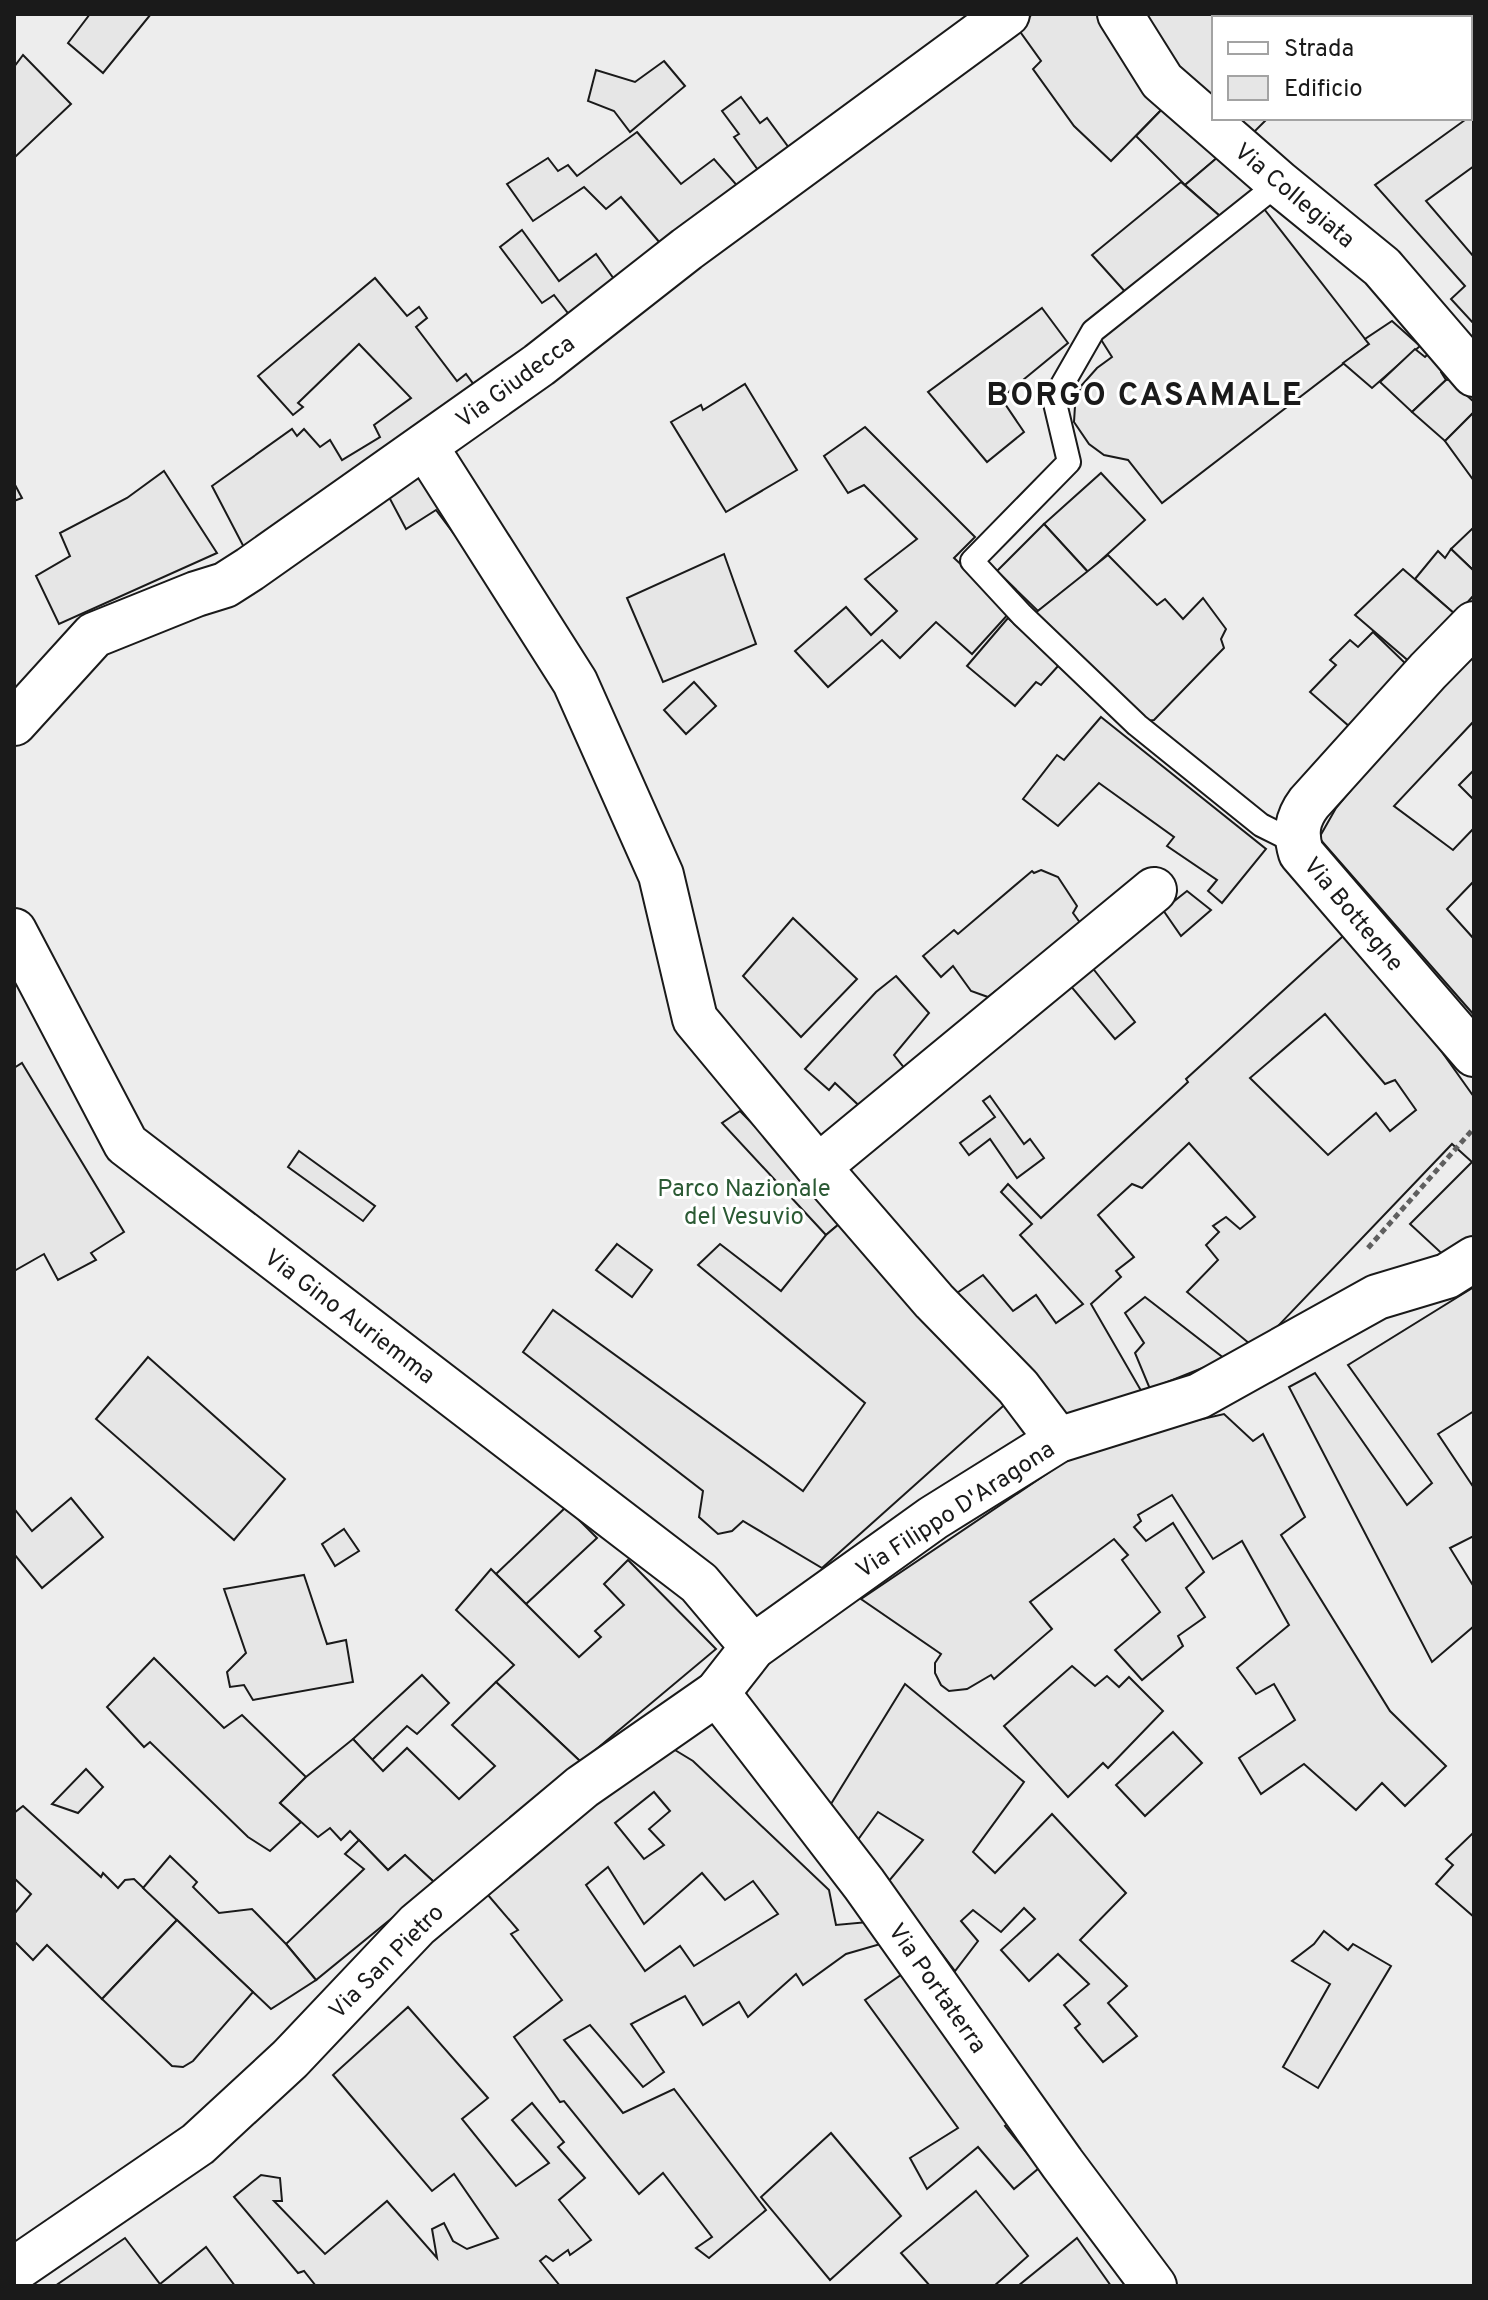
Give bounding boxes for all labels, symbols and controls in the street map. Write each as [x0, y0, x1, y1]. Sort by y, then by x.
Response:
legend [1212, 16, 1472, 120]
text: Strada [1284, 35, 1354, 65]
text: Edificio [1284, 75, 1363, 105]
street label: Via Collegiata [1227, 137, 1360, 256]
street label: Via Giudecca [451, 330, 581, 436]
district label: BORGO CASAMALE [986, 377, 1304, 417]
street label: Via Botteghe [1296, 852, 1409, 979]
park label: Parco Nazionale del Vesuvio [657, 1175, 831, 1233]
street label: Via Gino Auriemma [257, 1243, 440, 1392]
street label: Via Filippo D'Aragona [851, 1435, 1061, 1586]
street label: Via San Pietro [324, 1899, 451, 2026]
street label: Via Portaterra [880, 1918, 992, 2060]

